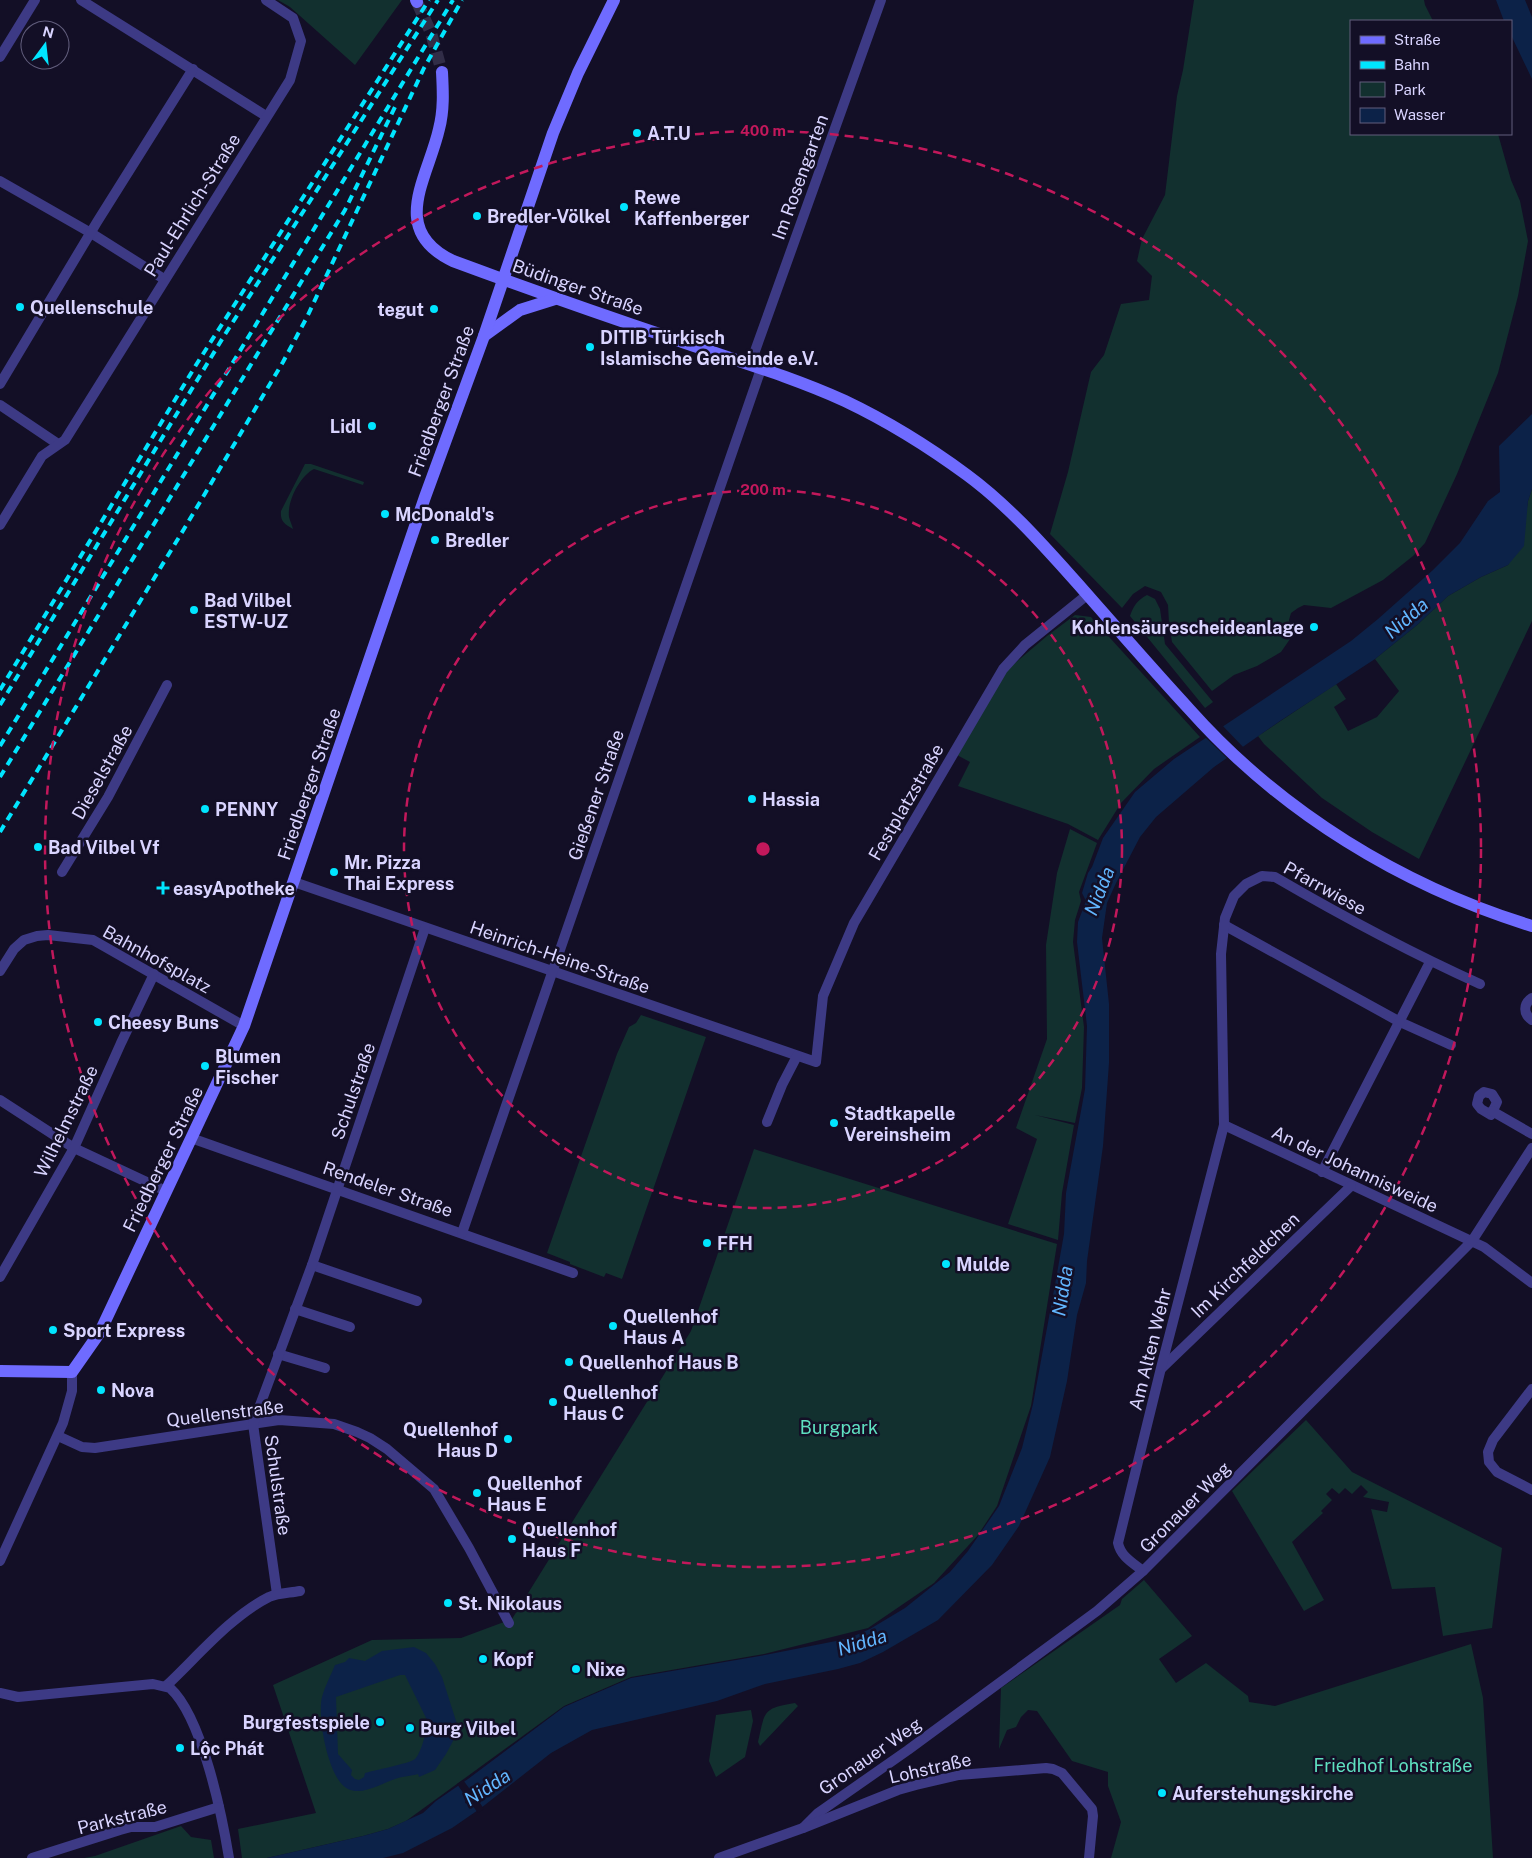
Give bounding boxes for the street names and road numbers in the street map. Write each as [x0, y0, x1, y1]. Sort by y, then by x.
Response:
street label: Im Rosengarten [768, 112, 832, 242]
street label: Paul-Ehrlich-Straße [140, 130, 244, 280]
street label: Büdinger Straße [510, 255, 646, 319]
street label: Friedberger Straße [404, 322, 478, 480]
street label: Friedberger Straße [273, 705, 345, 863]
street label: Dieselstraße [67, 721, 137, 823]
street label: Gießener Straße [564, 727, 628, 863]
street label: Festplatzstraße [864, 740, 948, 864]
street label: Pfarrwiese [1280, 857, 1370, 919]
street label: Heinrich-Heine-Straße [467, 916, 653, 998]
street label: Bahnhofsplatz [99, 921, 215, 997]
street label: Schulstraße [327, 1040, 379, 1142]
street label: Wilhelmstraße [30, 1062, 102, 1180]
street label: Friedberger Straße [119, 1083, 207, 1235]
street label: An der Johannisweide [1269, 1121, 1441, 1217]
street label: Rendeler Straße [320, 1157, 456, 1221]
street label: Im Kirchfeldchen [1187, 1208, 1303, 1322]
street label: Am Alten Wehr [1125, 1286, 1175, 1412]
street label: Quellenstraße [165, 1395, 285, 1431]
street label: Schulstraße [261, 1433, 295, 1537]
street label: Gronauer Weg [1135, 1457, 1235, 1557]
street label: Gronauer Weg [815, 1713, 925, 1799]
street label: Lohstraße [887, 1748, 973, 1788]
street label: Parkstraße [75, 1796, 169, 1838]

